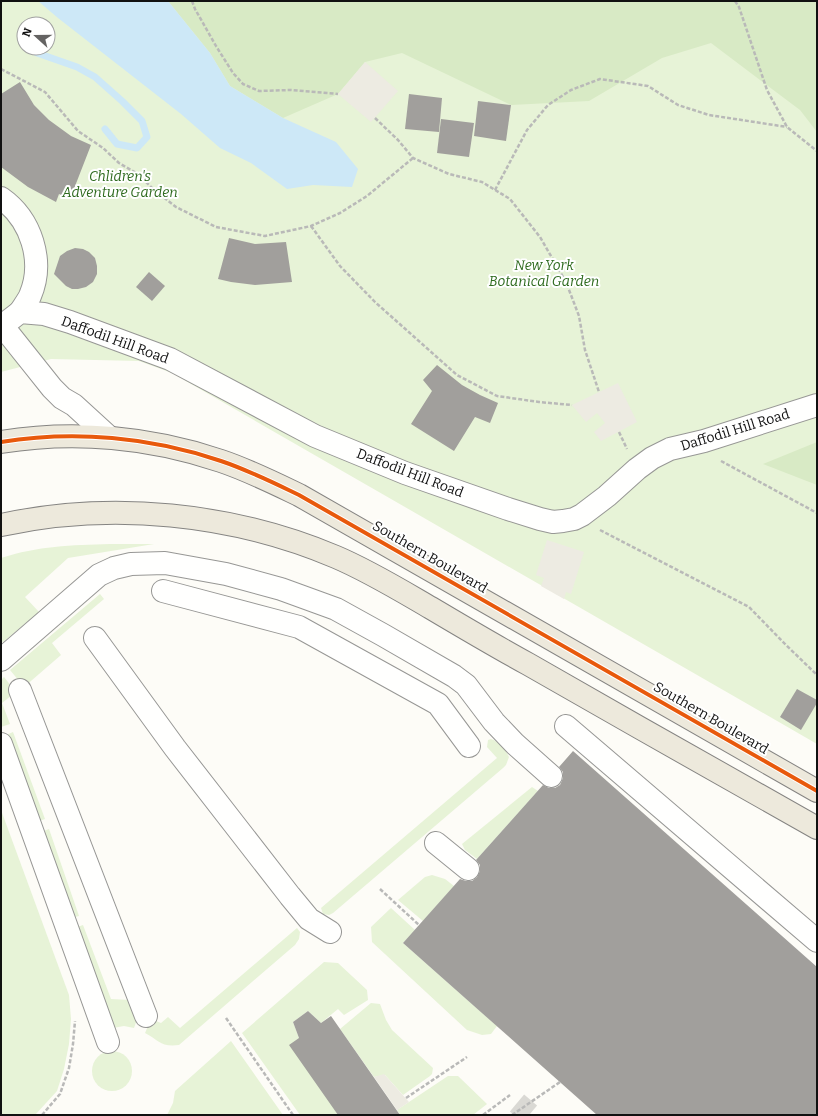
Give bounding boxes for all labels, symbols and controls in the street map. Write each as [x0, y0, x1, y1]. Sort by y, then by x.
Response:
north arrow [16, 16, 56, 56]
text: N [20, 26, 35, 39]
park label: Chlidren's Adventure Garden [61, 168, 178, 201]
park label: New York Botanical Garden [489, 257, 599, 290]
street label: Daffodil Hill Road [59, 313, 171, 367]
street label: Daffodil Hill Road [678, 405, 792, 455]
street label: Daffodil Hill Road [354, 445, 466, 501]
street label: Southern Boulevard [370, 517, 490, 597]
street label: Southern Boulevard [651, 678, 771, 758]

